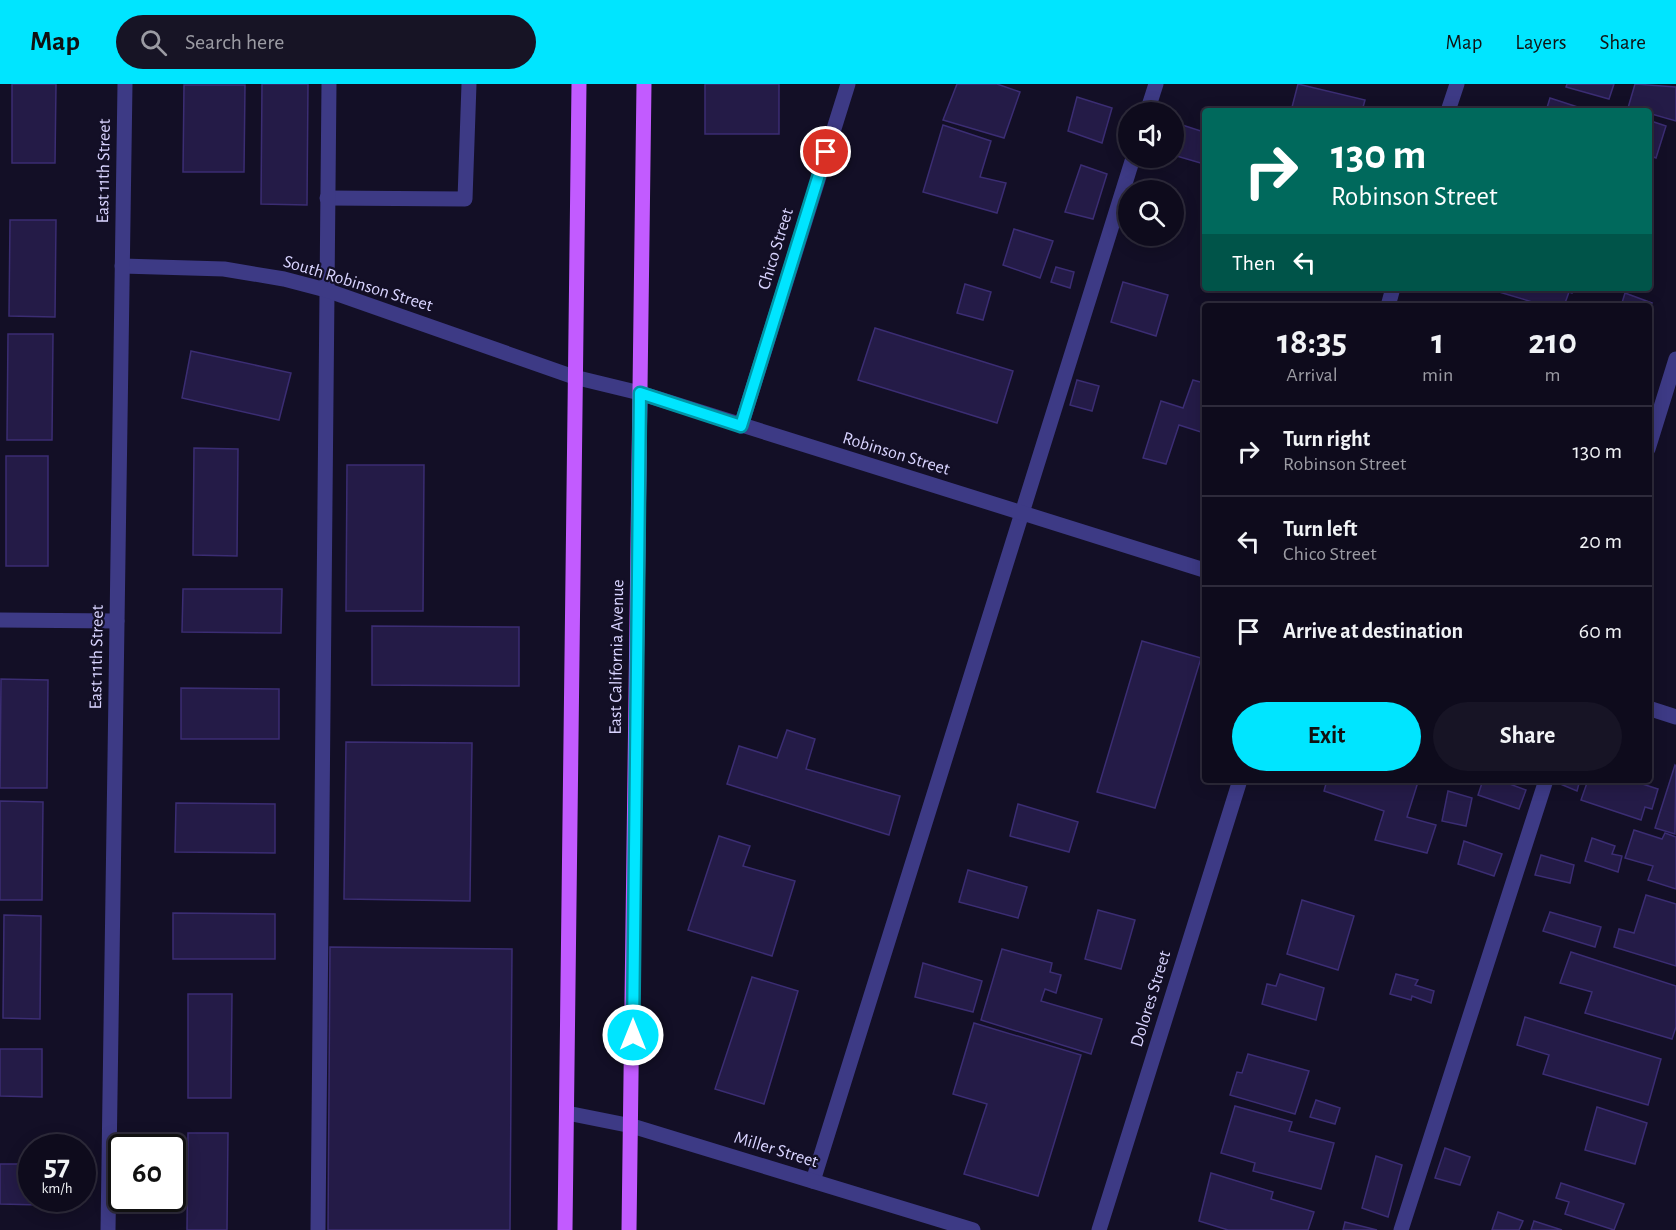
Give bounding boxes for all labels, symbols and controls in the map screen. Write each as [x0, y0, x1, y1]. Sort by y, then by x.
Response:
search box [116, 15, 536, 69]
icon: search [137, 26, 170, 59]
text: Map [30, 28, 80, 56]
text: Search here [185, 31, 284, 53]
text: Map [1446, 32, 1482, 53]
text: Layers [1515, 32, 1566, 53]
text: Share [1599, 32, 1646, 53]
map controls [1118, 102, 1184, 246]
button: sound [1118, 102, 1184, 168]
street label: East 11th Street [94, 118, 114, 224]
pin [800, 126, 851, 177]
icon: right [1232, 132, 1310, 210]
text: 130 m [1331, 134, 1426, 176]
icon: arrive [809, 135, 842, 168]
button: search [1118, 180, 1184, 246]
text: Robinson Street [1331, 183, 1498, 210]
street label: Chico Street [755, 206, 797, 292]
icon: left [1288, 246, 1321, 279]
text: Then [1232, 252, 1276, 274]
street label: South Robinson Street [281, 253, 435, 315]
text: 18:35 [1277, 324, 1347, 360]
text: 1 [1431, 324, 1444, 360]
text: 210 [1528, 324, 1577, 360]
text: Arrival [1286, 365, 1338, 385]
text: min [1422, 365, 1453, 385]
text: m [1545, 365, 1561, 385]
text: Turn right [1283, 428, 1370, 450]
street label: Robinson Street [840, 429, 952, 479]
icon: right [1232, 435, 1265, 468]
text: 130 m [1573, 440, 1622, 462]
text: Robinson Street [1283, 454, 1406, 474]
text: Turn left [1283, 518, 1357, 540]
icon: left [1232, 525, 1265, 558]
text: 20 m [1579, 530, 1622, 552]
text: Chico Street [1283, 544, 1377, 564]
street label: East California Avenue [607, 579, 627, 735]
street label: East 11th Street [87, 604, 107, 710]
icon: arrive [1232, 615, 1265, 648]
text: Arrive at destination [1283, 620, 1463, 642]
text: 60 m [1579, 620, 1622, 642]
button: Exit [1232, 702, 1421, 771]
button: Share [1433, 702, 1622, 771]
street label: Dolores Street [1128, 948, 1174, 1049]
position arrow [601, 1003, 665, 1067]
street label: Miller Street [732, 1129, 820, 1171]
speed limit sign: 60 [108, 1134, 186, 1212]
text: 57 [44, 1151, 70, 1181]
text: km/h [42, 1181, 72, 1196]

